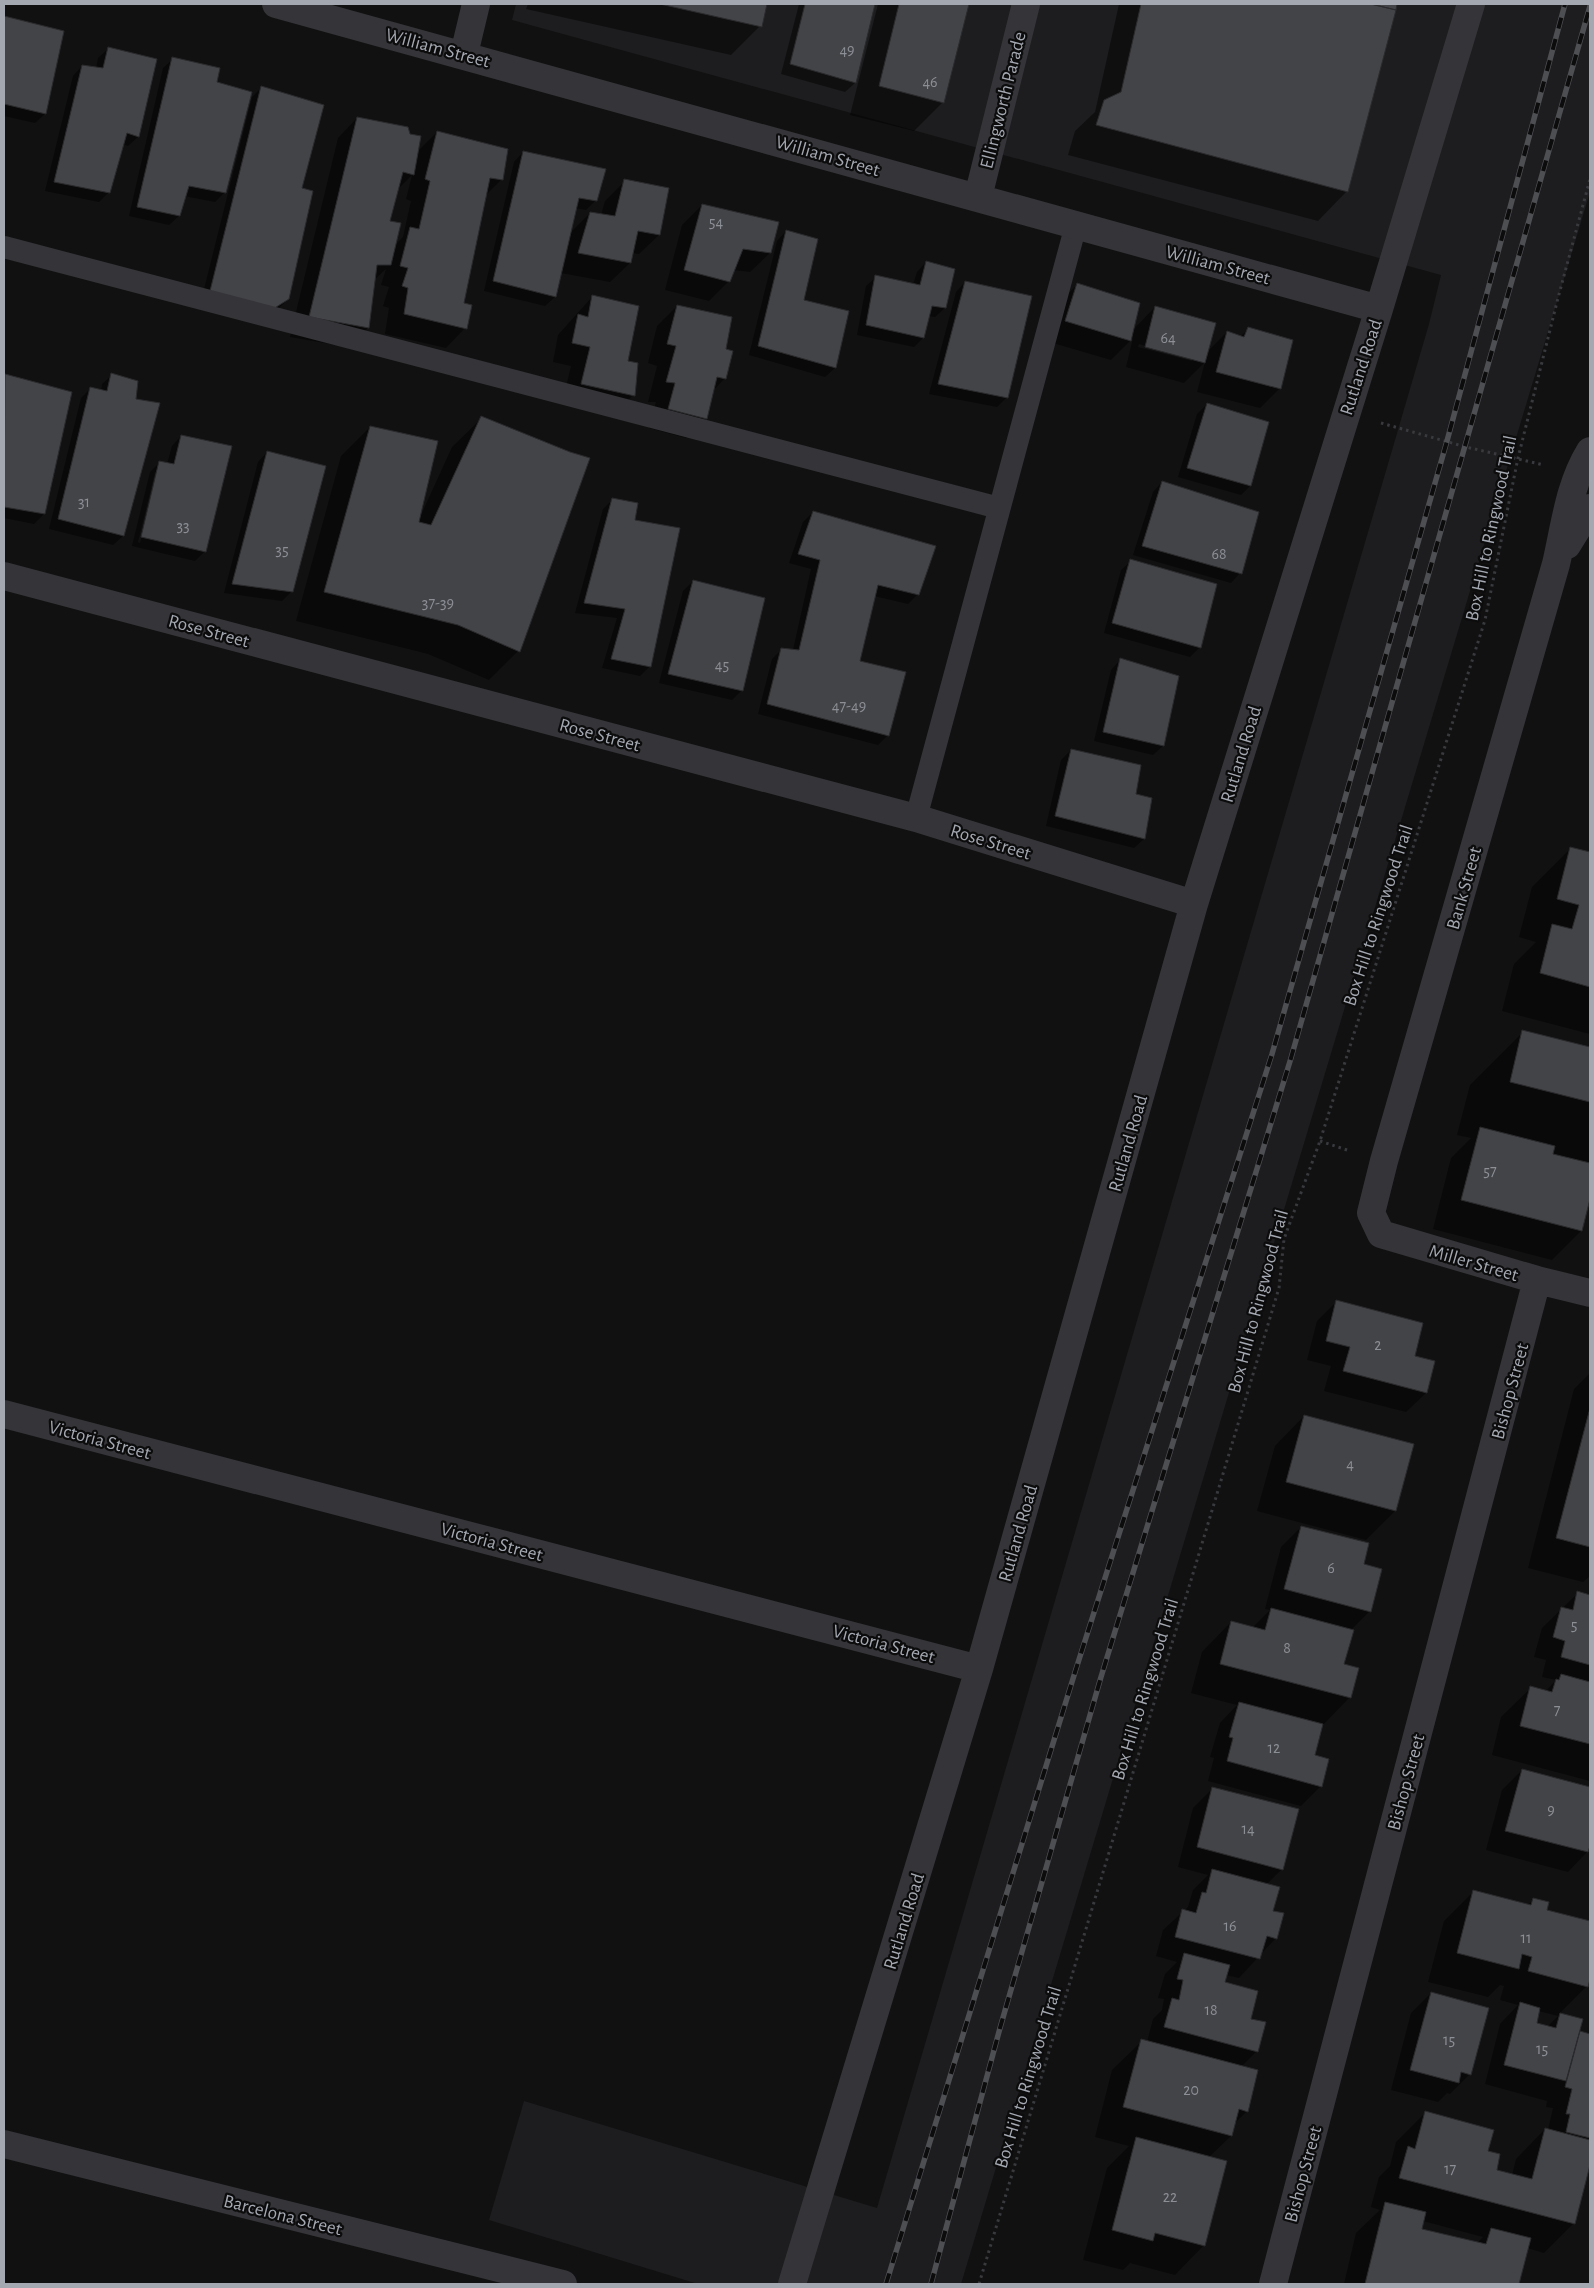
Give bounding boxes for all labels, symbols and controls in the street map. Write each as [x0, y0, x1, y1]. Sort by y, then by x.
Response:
street label: William Street [383, 25, 492, 71]
street label: Ellingworth Parade [977, 30, 1030, 171]
house number: 49 [839, 42, 855, 58]
house number: 46 [922, 74, 938, 90]
street label: William Street [773, 133, 882, 180]
house number: 54 [709, 214, 723, 230]
street label: William Street [1163, 242, 1272, 288]
street label: Rutland Road [1337, 317, 1386, 418]
house number: 64 [1160, 330, 1176, 346]
street label: Box Hill to Ringwood Trail [1462, 434, 1520, 623]
house number: 31 [78, 494, 90, 510]
house number: 33 [176, 518, 190, 534]
house number: 35 [275, 542, 289, 558]
house number: 68 [1211, 546, 1227, 562]
house number: 37-39 [422, 595, 454, 611]
street label: Rose Street [166, 612, 251, 651]
house number: 45 [715, 657, 729, 673]
house number: 47-49 [832, 698, 866, 714]
street label: Rutland Road [1218, 704, 1265, 805]
street label: Rose Street [557, 716, 642, 755]
street label: Rose Street [948, 821, 1033, 864]
street label: Box Hill to Ringwood Trail [1340, 823, 1417, 1008]
street label: Bank Street [1444, 845, 1485, 932]
street label: Rutland Road [1106, 1093, 1151, 1194]
house number: 57 [1483, 1163, 1497, 1179]
street label: Box Hill to Ringwood Trail [1225, 1207, 1292, 1395]
street label: Miller Street [1427, 1242, 1520, 1285]
house number: 2 [1374, 1337, 1382, 1353]
street label: Bishop Street [1489, 1341, 1532, 1441]
street label: Victoria Street [46, 1418, 153, 1463]
house number: 4 [1346, 1456, 1354, 1472]
street label: Rutland Road [996, 1483, 1041, 1584]
street label: Victoria Street [438, 1520, 545, 1565]
house number: 6 [1327, 1560, 1335, 1576]
street label: Box Hill to Ringwood Trail [1109, 1596, 1182, 1783]
house number: 5 [1571, 1617, 1577, 1633]
street label: Victoria Street [830, 1622, 937, 1667]
house number: 8 [1283, 1640, 1291, 1656]
house number: 7 [1554, 1702, 1561, 1718]
street label: Bishop Street [1385, 1732, 1428, 1832]
house number: 12 [1268, 1740, 1280, 1756]
house number: 9 [1547, 1802, 1555, 1818]
house number: 14 [1241, 1821, 1255, 1837]
street label: Rutland Road [881, 1871, 928, 1972]
house number: 16 [1223, 1918, 1237, 1934]
house number: 11 [1520, 1930, 1532, 1946]
street label: Box Hill to Ringwood Trail [992, 1984, 1065, 2171]
house number: 18 [1204, 2002, 1218, 2018]
house number: 15 [1443, 2032, 1455, 2048]
house number: 15 [1536, 2041, 1548, 2057]
house number: 20 [1183, 2082, 1199, 2098]
street label: Bishop Street [1282, 2124, 1325, 2224]
house number: 17 [1444, 2161, 1456, 2177]
house number: 22 [1163, 2189, 1177, 2205]
street label: Barcelona Street [222, 2192, 344, 2239]

